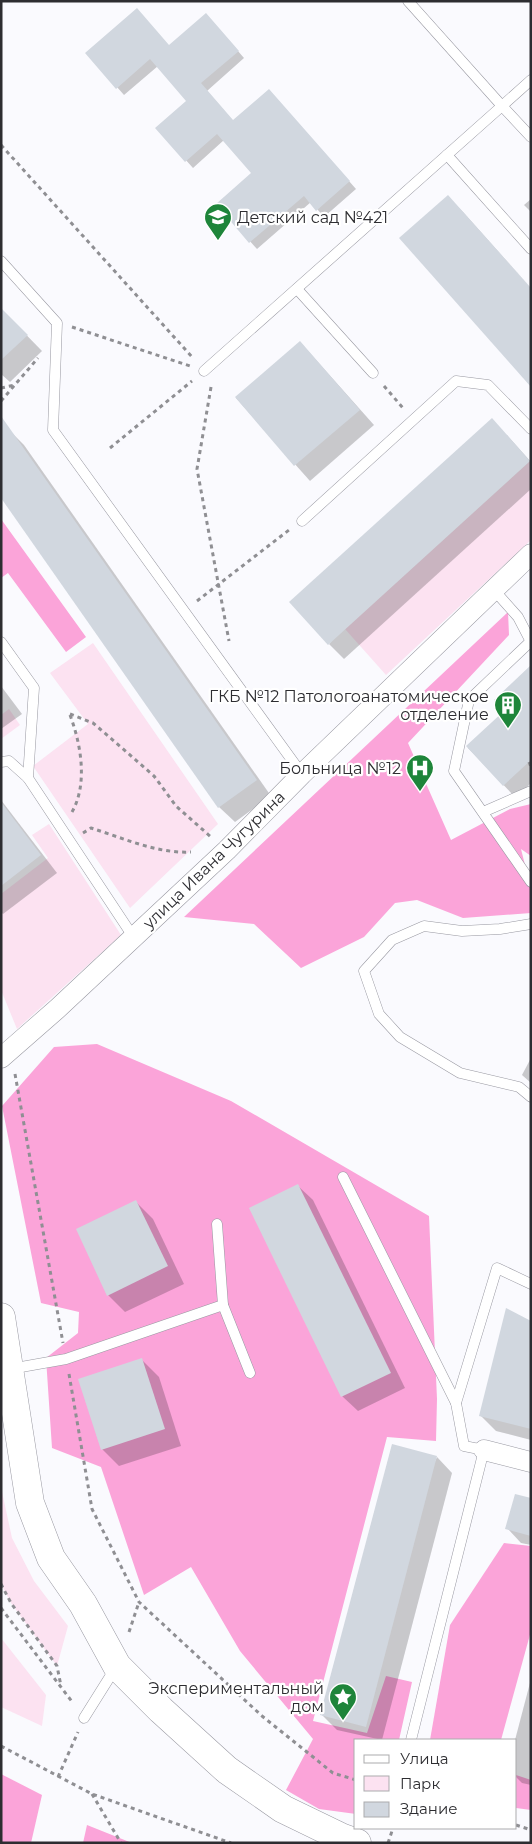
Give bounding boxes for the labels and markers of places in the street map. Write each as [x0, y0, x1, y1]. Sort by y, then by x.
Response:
school or university icon: Детский сад №421 [203, 202, 233, 241]
place label: Детский сад №421 [237, 208, 388, 227]
place label: ГКБ №12 Патологоанатомическое отделение [209, 687, 489, 724]
building icon: ГКБ №12 Патологоанатомическое отделение [493, 690, 523, 729]
hospital icon: Больница №12 [405, 753, 435, 792]
place label: Больница №12 [279, 759, 401, 778]
place label: Экспериментальный дом [148, 1679, 324, 1716]
place icon: Экспериментальный дом [328, 1682, 358, 1721]

